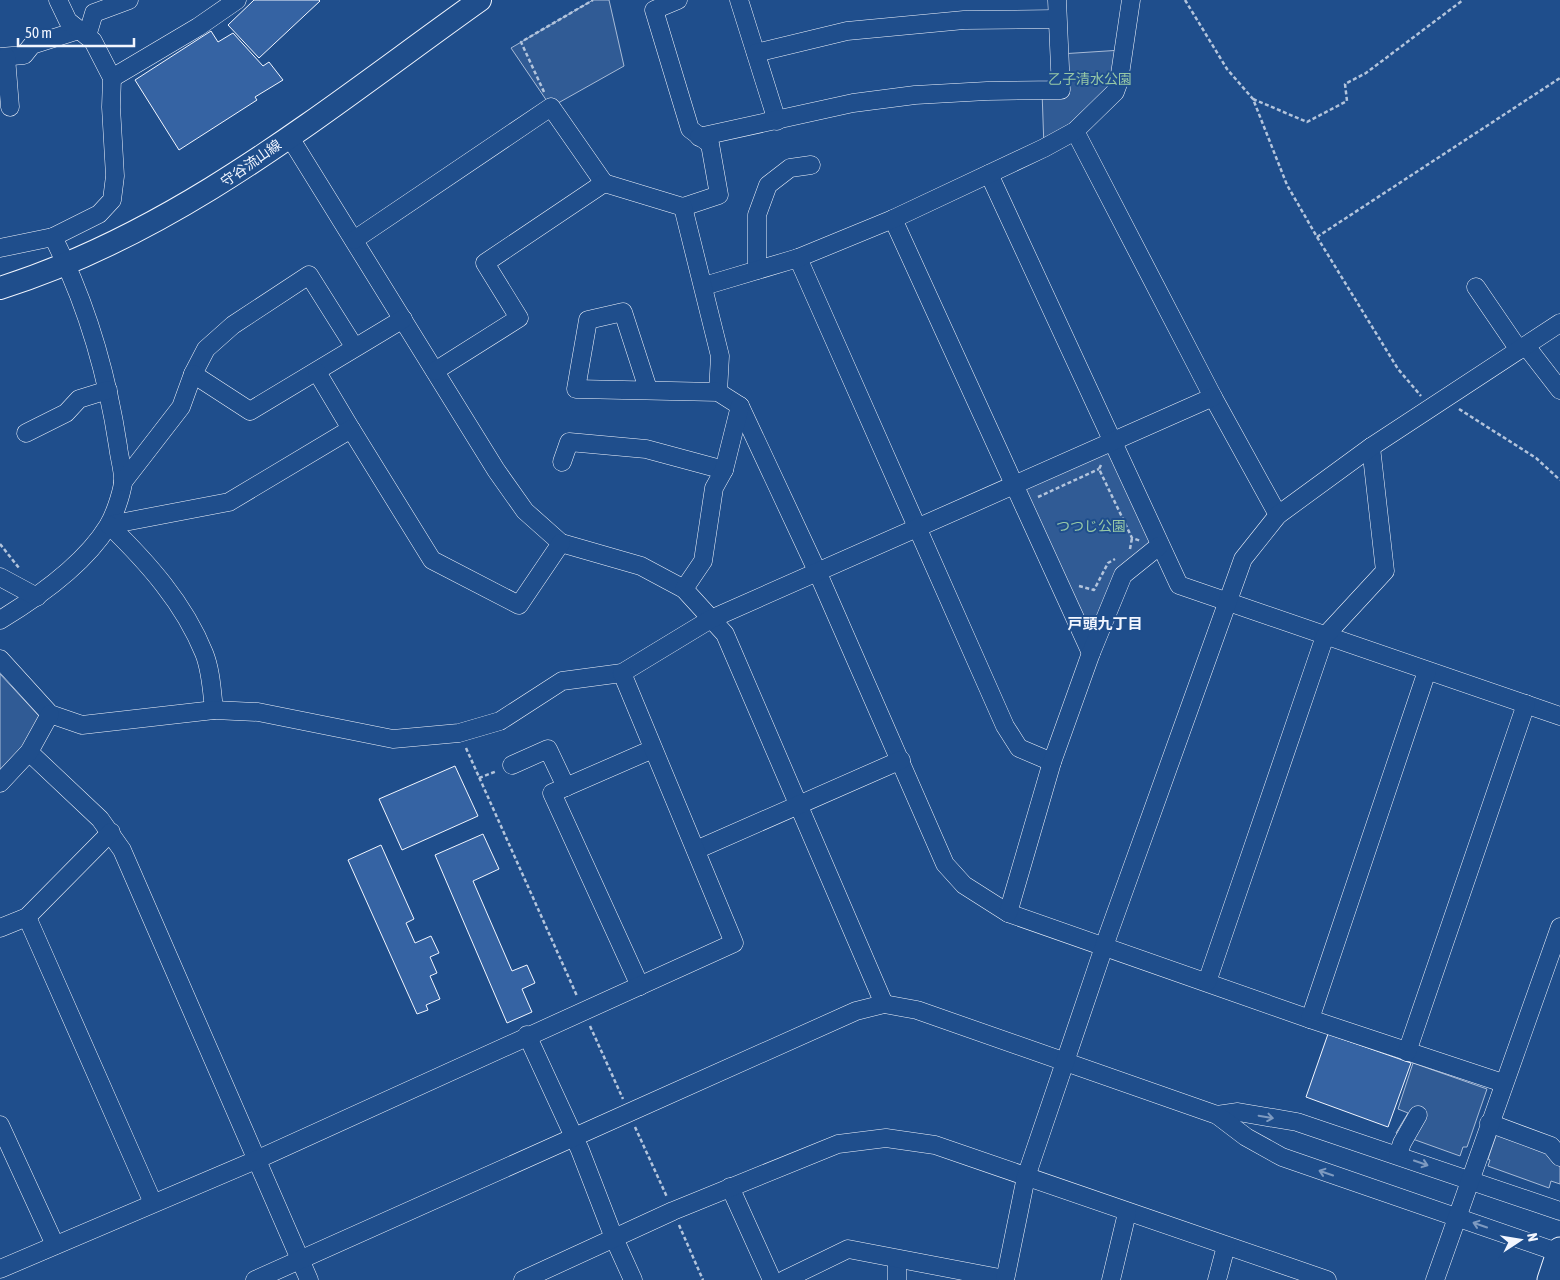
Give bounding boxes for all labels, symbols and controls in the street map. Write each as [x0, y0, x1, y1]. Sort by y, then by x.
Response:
scale bar [18, 15, 134, 47]
text: 50 m [25, 24, 52, 41]
park label: 乙子清水公園 [1048, 71, 1132, 87]
street label: 守谷流山線 [218, 136, 284, 190]
park label: つつじ公園 [1056, 518, 1126, 534]
district label: 戸頭九丁目 [1067, 615, 1143, 632]
one-way arrow [1257, 1112, 1273, 1122]
one-way arrow [1413, 1159, 1428, 1168]
one-way arrow [1319, 1168, 1334, 1177]
north arrow [1495, 1215, 1545, 1265]
one-way arrow [1472, 1220, 1488, 1230]
text: N [1524, 1232, 1541, 1243]

